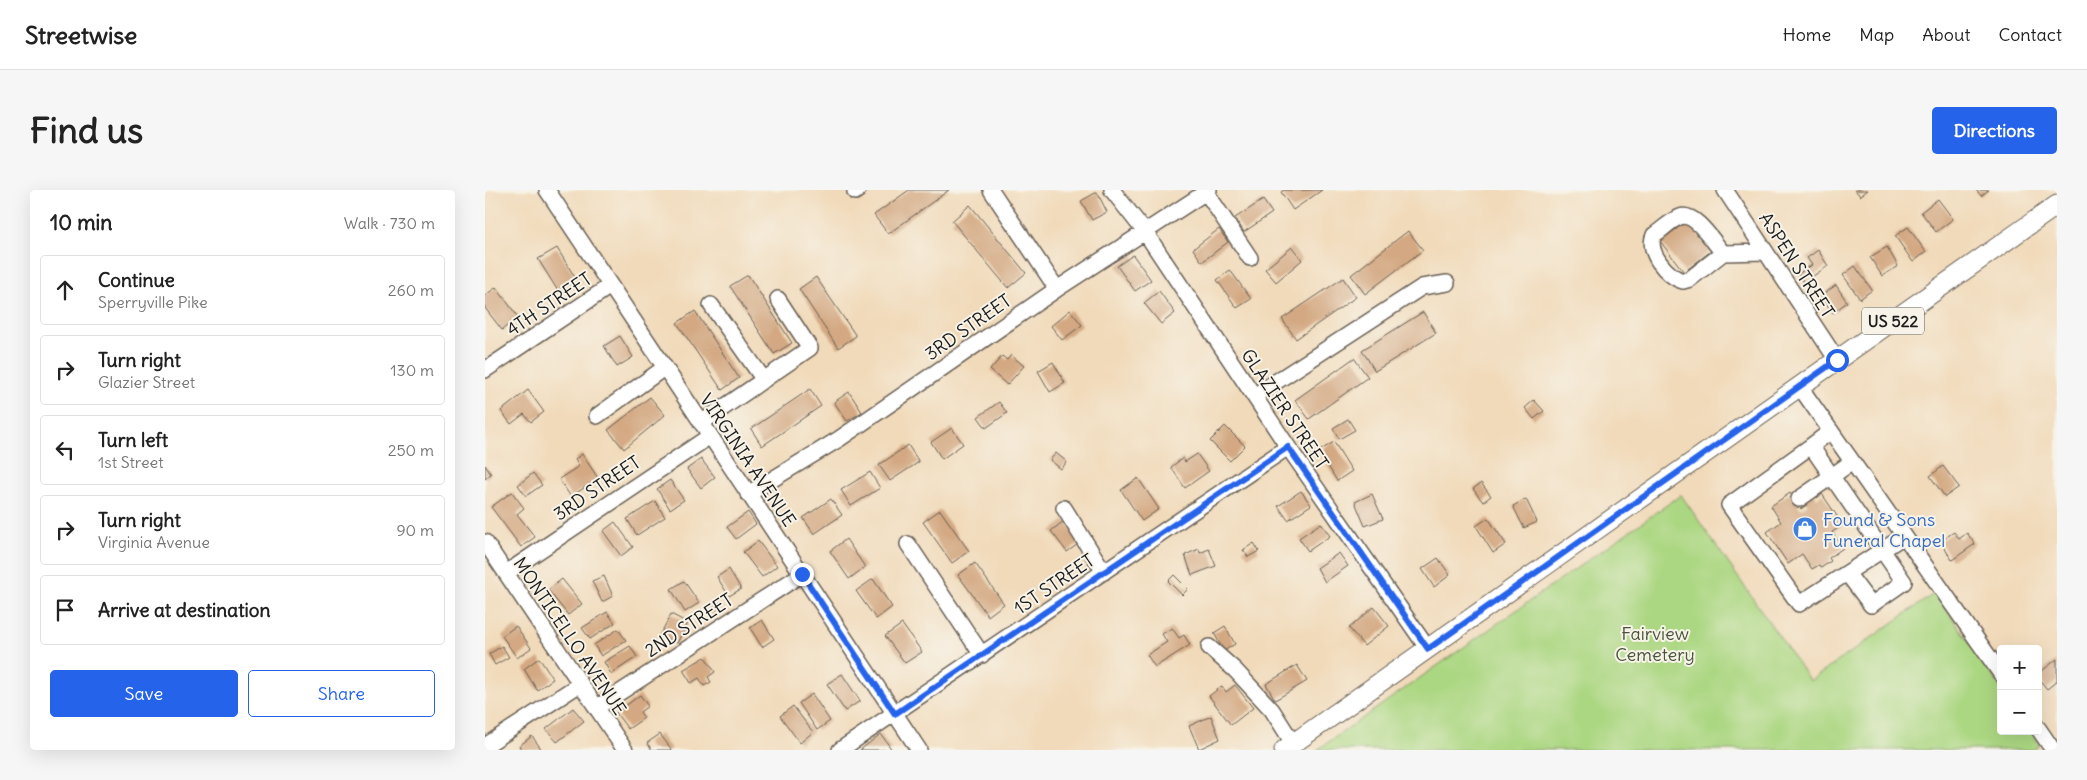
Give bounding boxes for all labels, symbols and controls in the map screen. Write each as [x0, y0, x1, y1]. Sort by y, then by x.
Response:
text: Streetwise [25, 20, 137, 50]
text: Home [1783, 23, 1831, 46]
text: Map [1859, 23, 1894, 46]
text: About [1922, 23, 1970, 46]
text: Contact [1998, 23, 2062, 46]
button: Directions [1932, 107, 2057, 154]
text: Find us [30, 108, 143, 152]
street label: ASPEN STREET [1754, 208, 1840, 322]
text: 10 min [50, 209, 112, 236]
text: Walk · 730 m [344, 213, 435, 233]
street label: 4TH STREET [502, 267, 596, 341]
text: Continue [98, 268, 175, 292]
icon: ahead [51, 276, 79, 304]
text: 260 m [388, 280, 434, 300]
street label: 3RD STREET [920, 289, 1016, 365]
text: Sperryville Pike [98, 292, 208, 312]
road number: US 522 [1862, 308, 1924, 334]
street label: GLAZIER STREET [1236, 345, 1334, 473]
text: Turn right [98, 348, 181, 372]
route start [1826, 349, 1849, 372]
icon: right [51, 356, 79, 384]
text: 130 m [390, 360, 434, 380]
text: Glazier Street [98, 372, 195, 392]
street label: VIRGINIA AVENUE [695, 389, 801, 531]
text: Turn left [98, 428, 168, 452]
icon: left [51, 436, 79, 464]
text: 250 m [388, 440, 434, 460]
street label: 3RD STREET [549, 450, 645, 526]
text: 1st Street [98, 452, 164, 472]
text: Turn right [98, 508, 181, 532]
place label: Found & Sons Funeral Chapel [1823, 508, 1945, 552]
icon: right [51, 516, 79, 544]
shop icon: Found & Sons Funeral Chapel [1792, 516, 1818, 542]
text: 90 m [396, 520, 434, 540]
text: Virginia Avenue [98, 532, 210, 552]
street label: 1ST STREET [1009, 549, 1099, 619]
street label: MONTICELLO AVENUE [509, 553, 631, 719]
route end [791, 563, 814, 586]
street label: 2ND STREET [641, 588, 737, 662]
icon: arrive [51, 596, 79, 624]
text: Arrive at destination [98, 598, 271, 622]
park label: Fairview Cemetery [1615, 622, 1695, 666]
map controls [1997, 645, 2042, 735]
button: + [1997, 645, 2042, 690]
button: Save [50, 670, 238, 717]
button: Share [248, 670, 435, 717]
button: − [1997, 690, 2042, 735]

